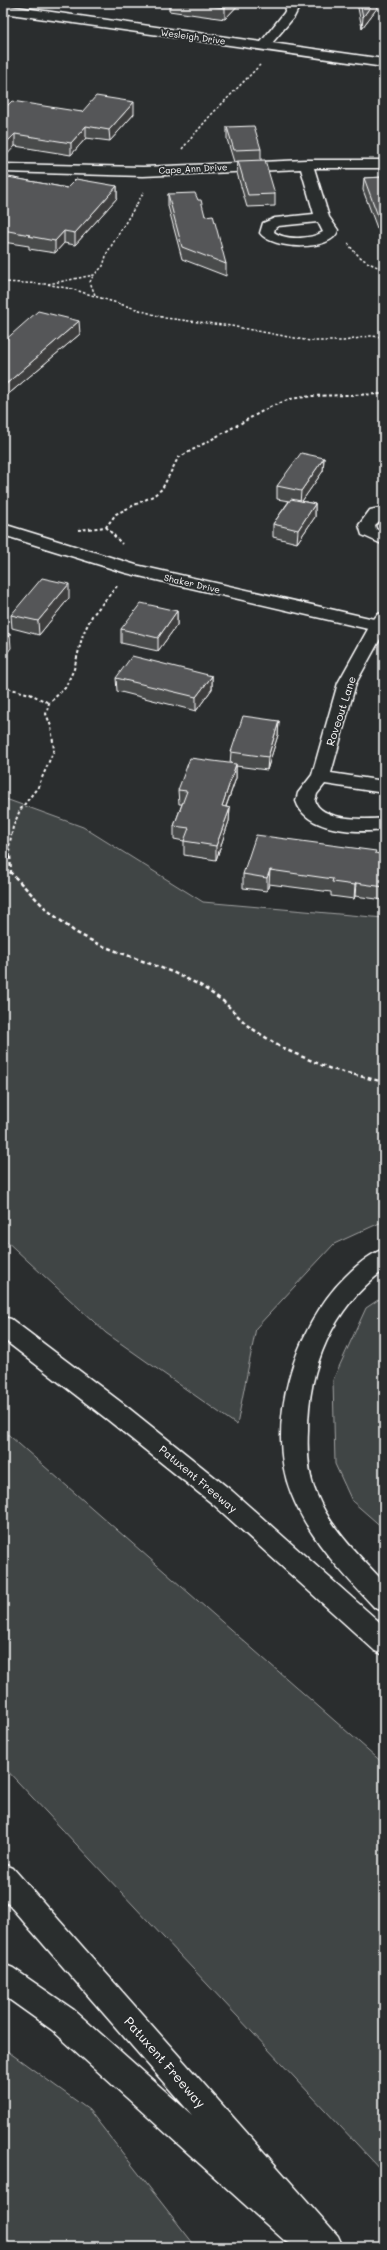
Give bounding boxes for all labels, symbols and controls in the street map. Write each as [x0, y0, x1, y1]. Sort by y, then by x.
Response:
street label: Wesleigh Drive [160, 27, 226, 47]
street label: Cape Ann Drive [158, 161, 228, 176]
street label: Shaker Drive [163, 572, 221, 595]
street label: Roveout Lane [322, 674, 359, 748]
street label: Patuxent Freeway [156, 1441, 241, 1516]
street label: Patuxent Freeway [121, 2013, 210, 2111]

